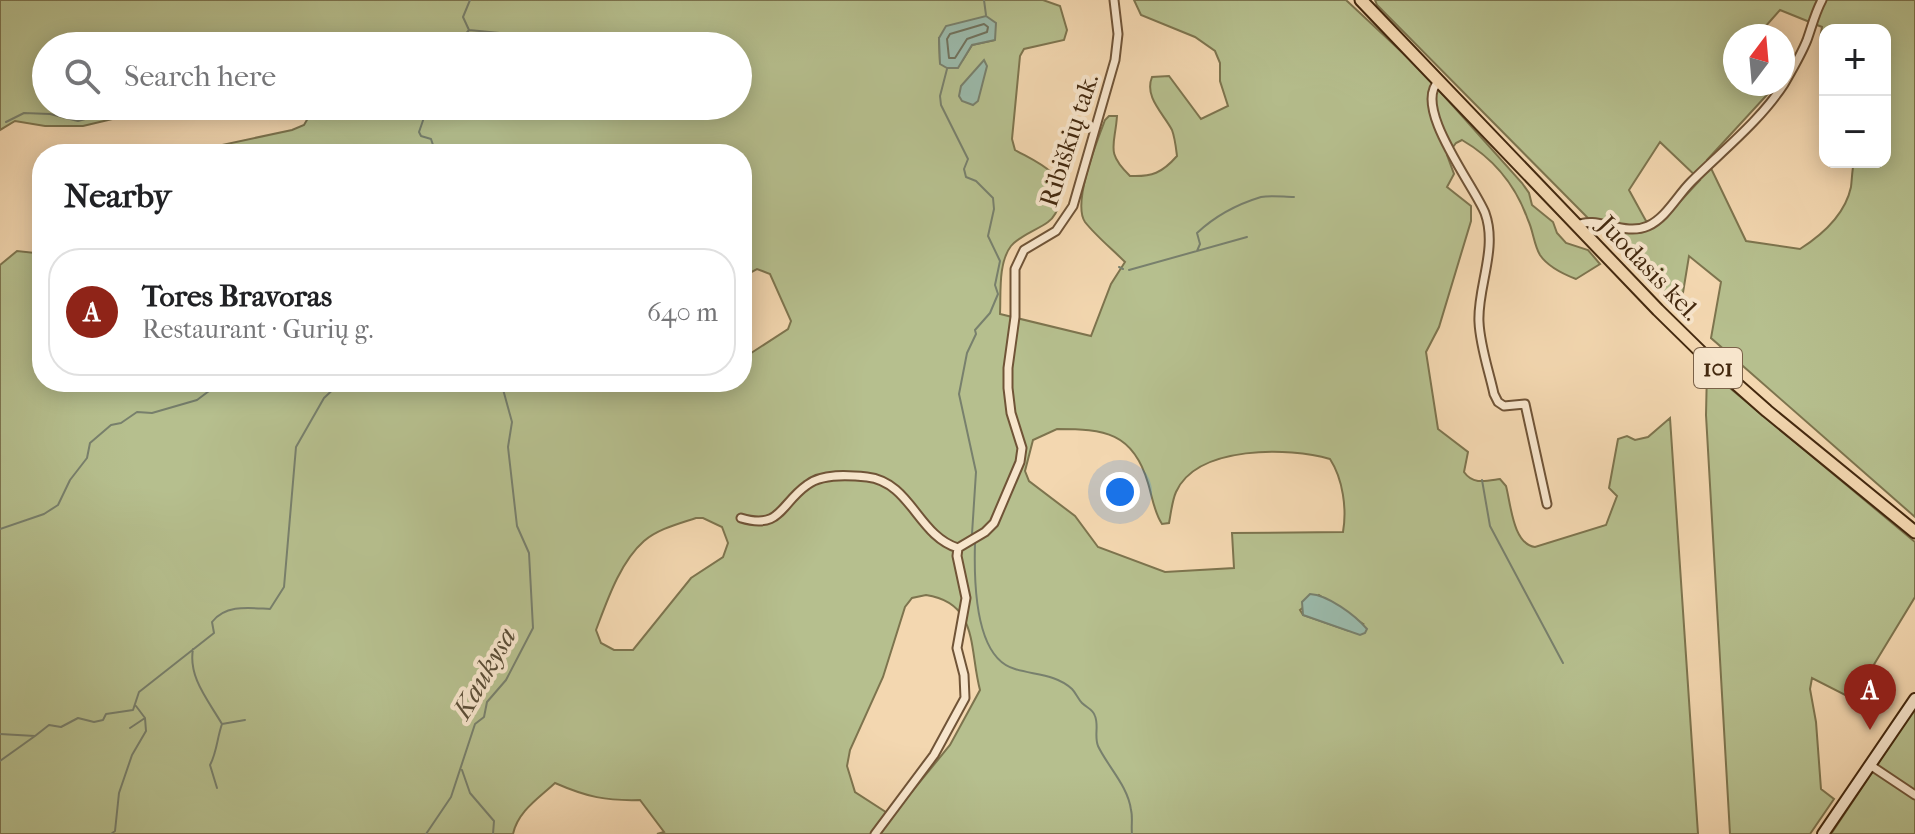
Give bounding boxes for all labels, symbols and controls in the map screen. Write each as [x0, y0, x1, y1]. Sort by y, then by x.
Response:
north arrow [1723, 24, 1795, 96]
map controls [1819, 24, 1891, 168]
button: + [1819, 24, 1891, 96]
search box [32, 32, 752, 120]
icon: search [60, 54, 104, 98]
text: Search here [124, 59, 276, 94]
street label: Ribiškių tak. [1033, 69, 1106, 211]
button: − [1819, 96, 1891, 168]
text: Nearby [64, 176, 171, 216]
street label: Juodasis kel. [1590, 208, 1707, 327]
text: Tores Bravoras [142, 279, 332, 314]
text: A [84, 297, 100, 328]
text: 640 m [647, 297, 718, 328]
text: Restaurant · Gurių g. [142, 314, 373, 345]
road number: 101 [1694, 348, 1742, 388]
your location [1100, 472, 1140, 512]
water label: Kaukysa [444, 622, 523, 726]
pin: A [1844, 664, 1896, 730]

